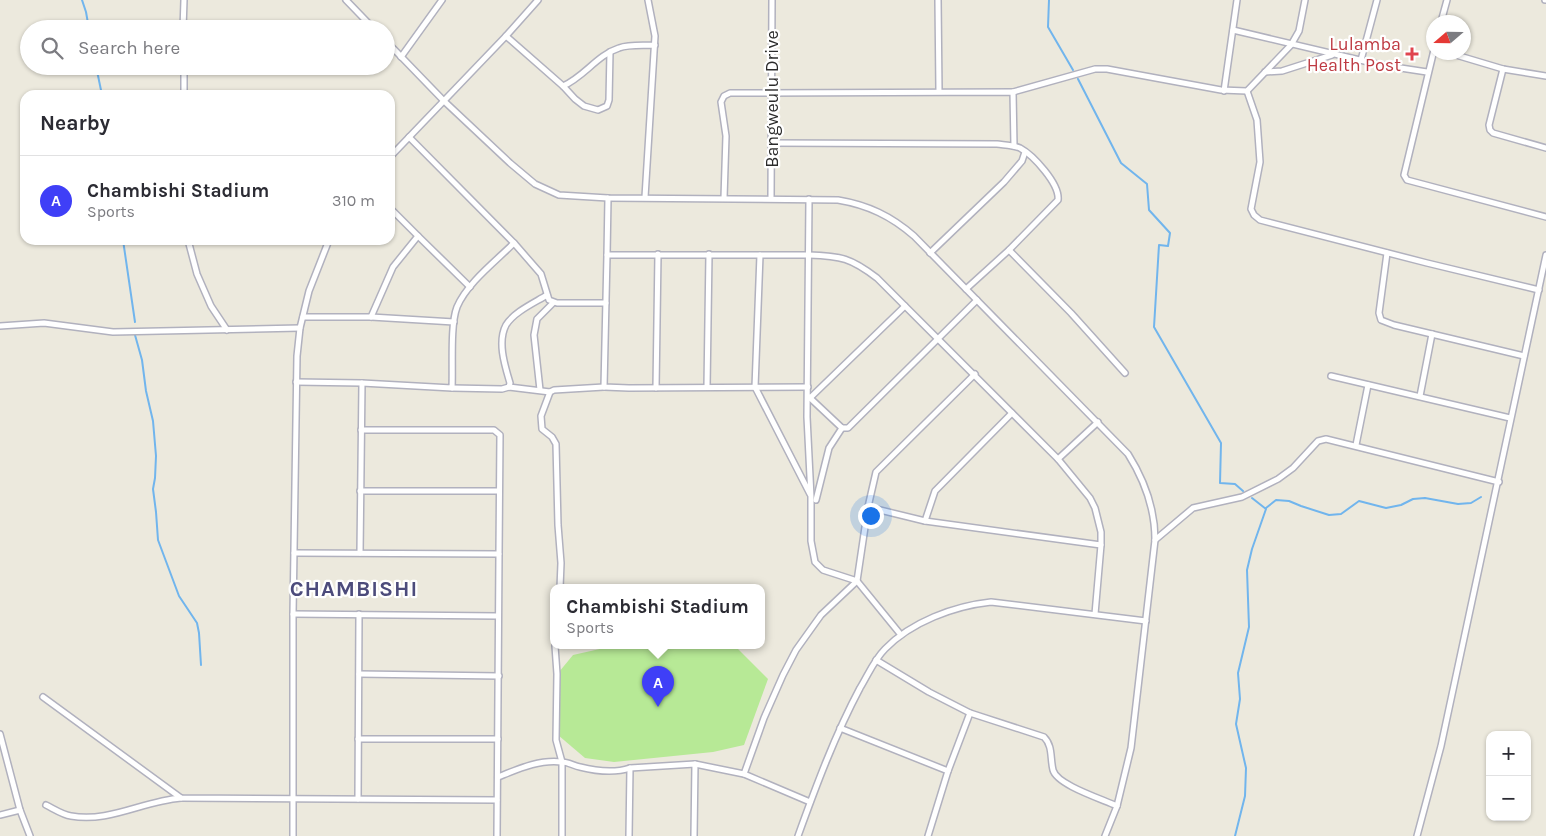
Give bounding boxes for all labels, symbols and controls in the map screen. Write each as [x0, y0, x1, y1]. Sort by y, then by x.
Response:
north arrow [1426, 15, 1471, 60]
search box [20, 20, 395, 75]
street label: Bangweulu Drive [761, 30, 783, 168]
place label: Lulamba Health Post [1307, 33, 1401, 76]
icon: search [38, 34, 66, 62]
text: Search here [78, 37, 180, 59]
marker: Lulamba Health Post [1405, 47, 1419, 61]
text: Nearby [40, 111, 110, 135]
text: Chambishi Stadium [87, 180, 269, 202]
text: A [51, 191, 61, 210]
text: 310 m [332, 191, 375, 210]
text: Sports [87, 202, 135, 221]
your location [858, 503, 884, 529]
district label: CHAMBISHI [290, 576, 418, 602]
popup [550, 584, 765, 649]
text: Chambishi Stadium [566, 596, 749, 618]
text: Sports [566, 618, 614, 637]
pin: A [642, 666, 674, 707]
map controls [1486, 731, 1531, 821]
button: + [1486, 731, 1531, 776]
button: − [1486, 776, 1531, 821]

